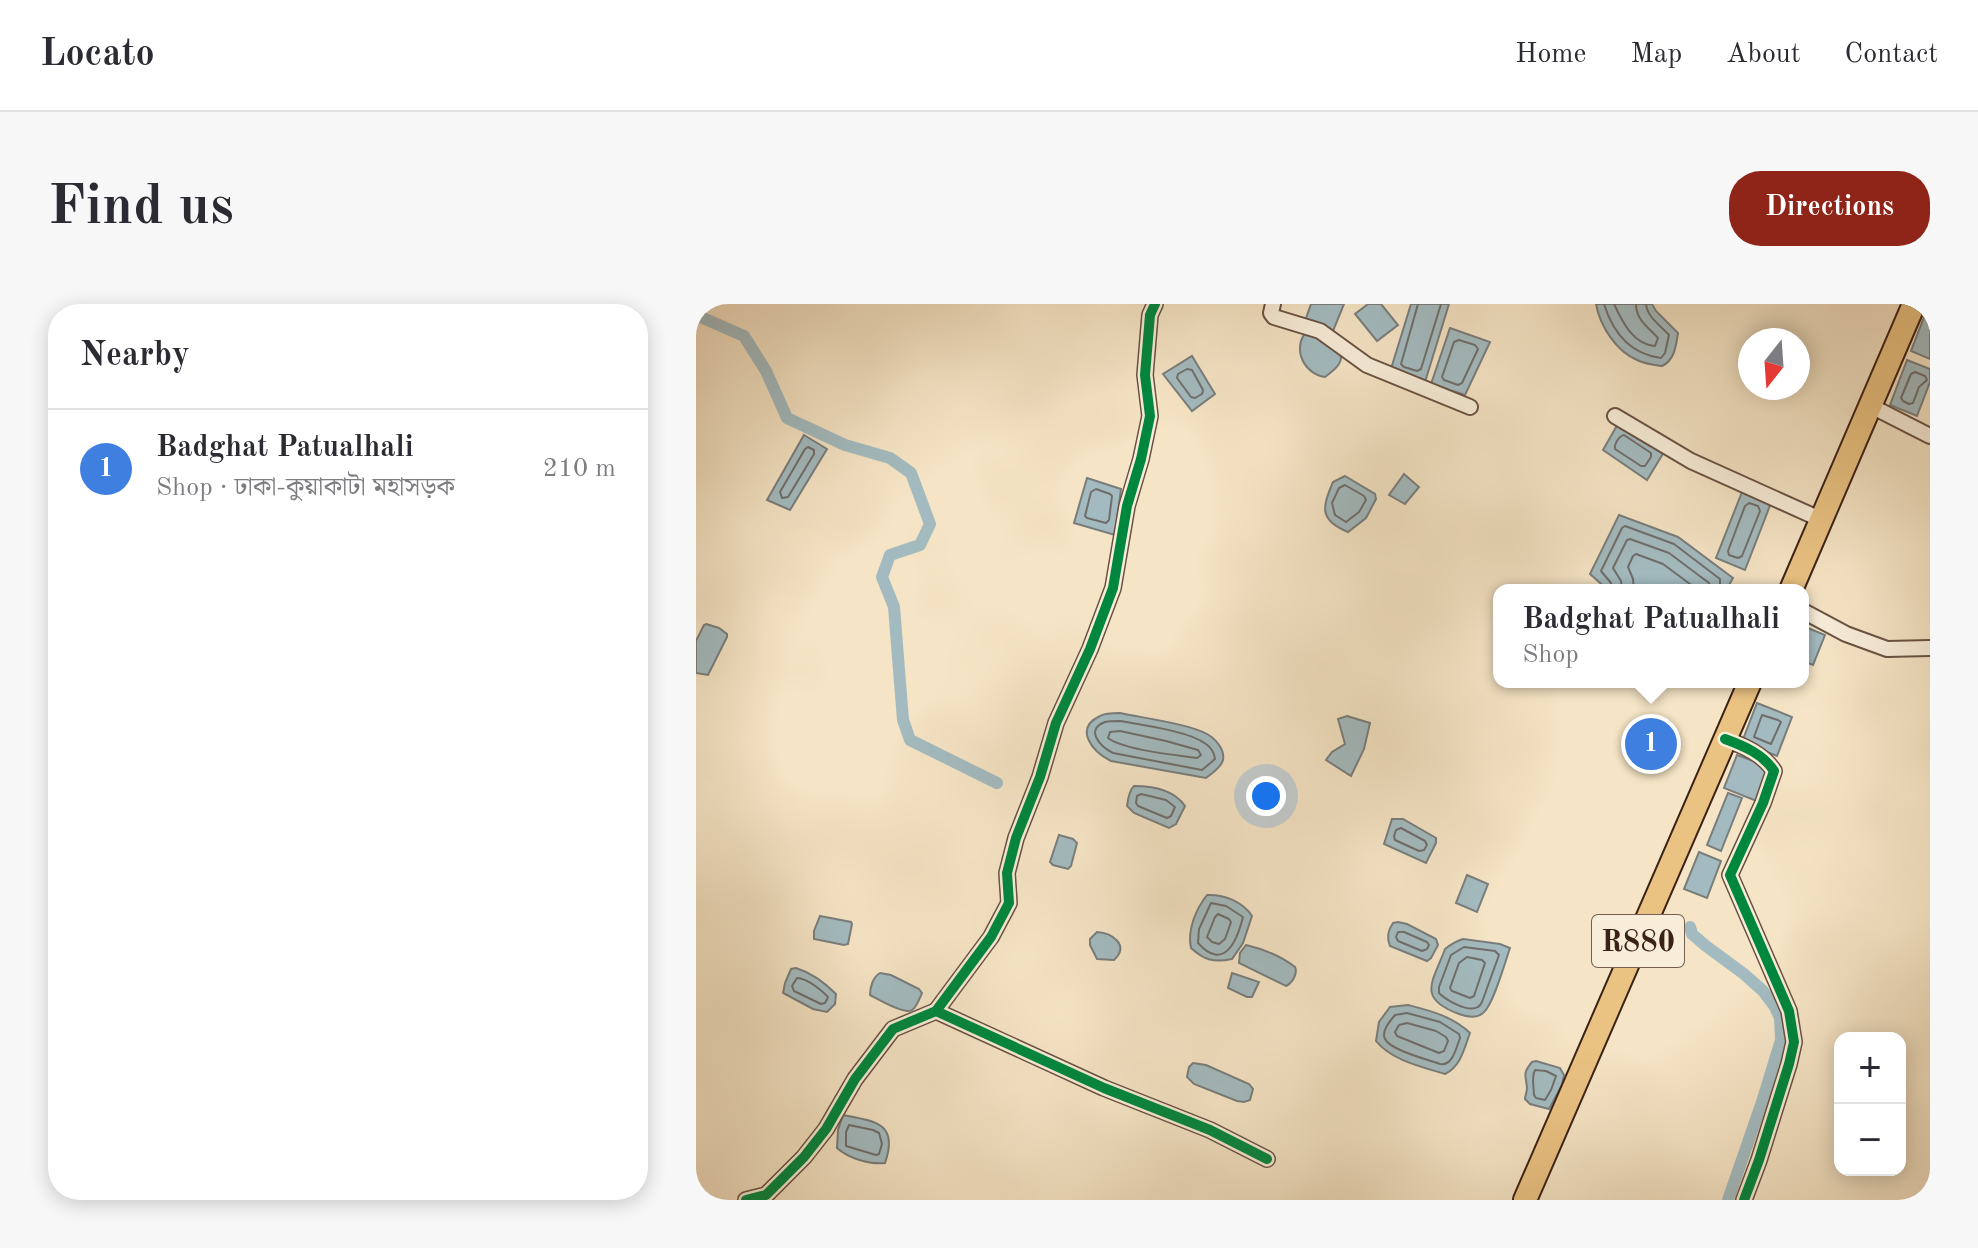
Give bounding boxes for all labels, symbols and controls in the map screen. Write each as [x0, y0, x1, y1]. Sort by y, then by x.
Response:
text: Locato [40, 36, 155, 74]
text: Home [1515, 41, 1586, 69]
text: Map [1630, 41, 1682, 69]
text: About [1726, 41, 1801, 69]
text: Contact [1845, 41, 1938, 69]
button: Directions [1729, 171, 1930, 246]
text: Find us [48, 180, 234, 236]
north arrow [1738, 328, 1810, 400]
text: Nearby [80, 339, 190, 373]
text: Badghat Patualhali [156, 433, 414, 463]
text: 1 [98, 456, 114, 482]
text: 210 m [543, 456, 616, 482]
text: Shop · ঢাকা-কুয়াকাটা মহাসড়ক [156, 475, 455, 501]
popup [1493, 584, 1809, 688]
text: Badghat Patualhali [1522, 605, 1780, 635]
text: Shop [1522, 642, 1579, 668]
pin: 1 [1625, 714, 1677, 774]
your location [1246, 776, 1286, 816]
road number: R880 [1592, 915, 1684, 967]
map controls [1834, 1032, 1906, 1176]
button: + [1834, 1032, 1906, 1104]
button: − [1834, 1104, 1906, 1176]

